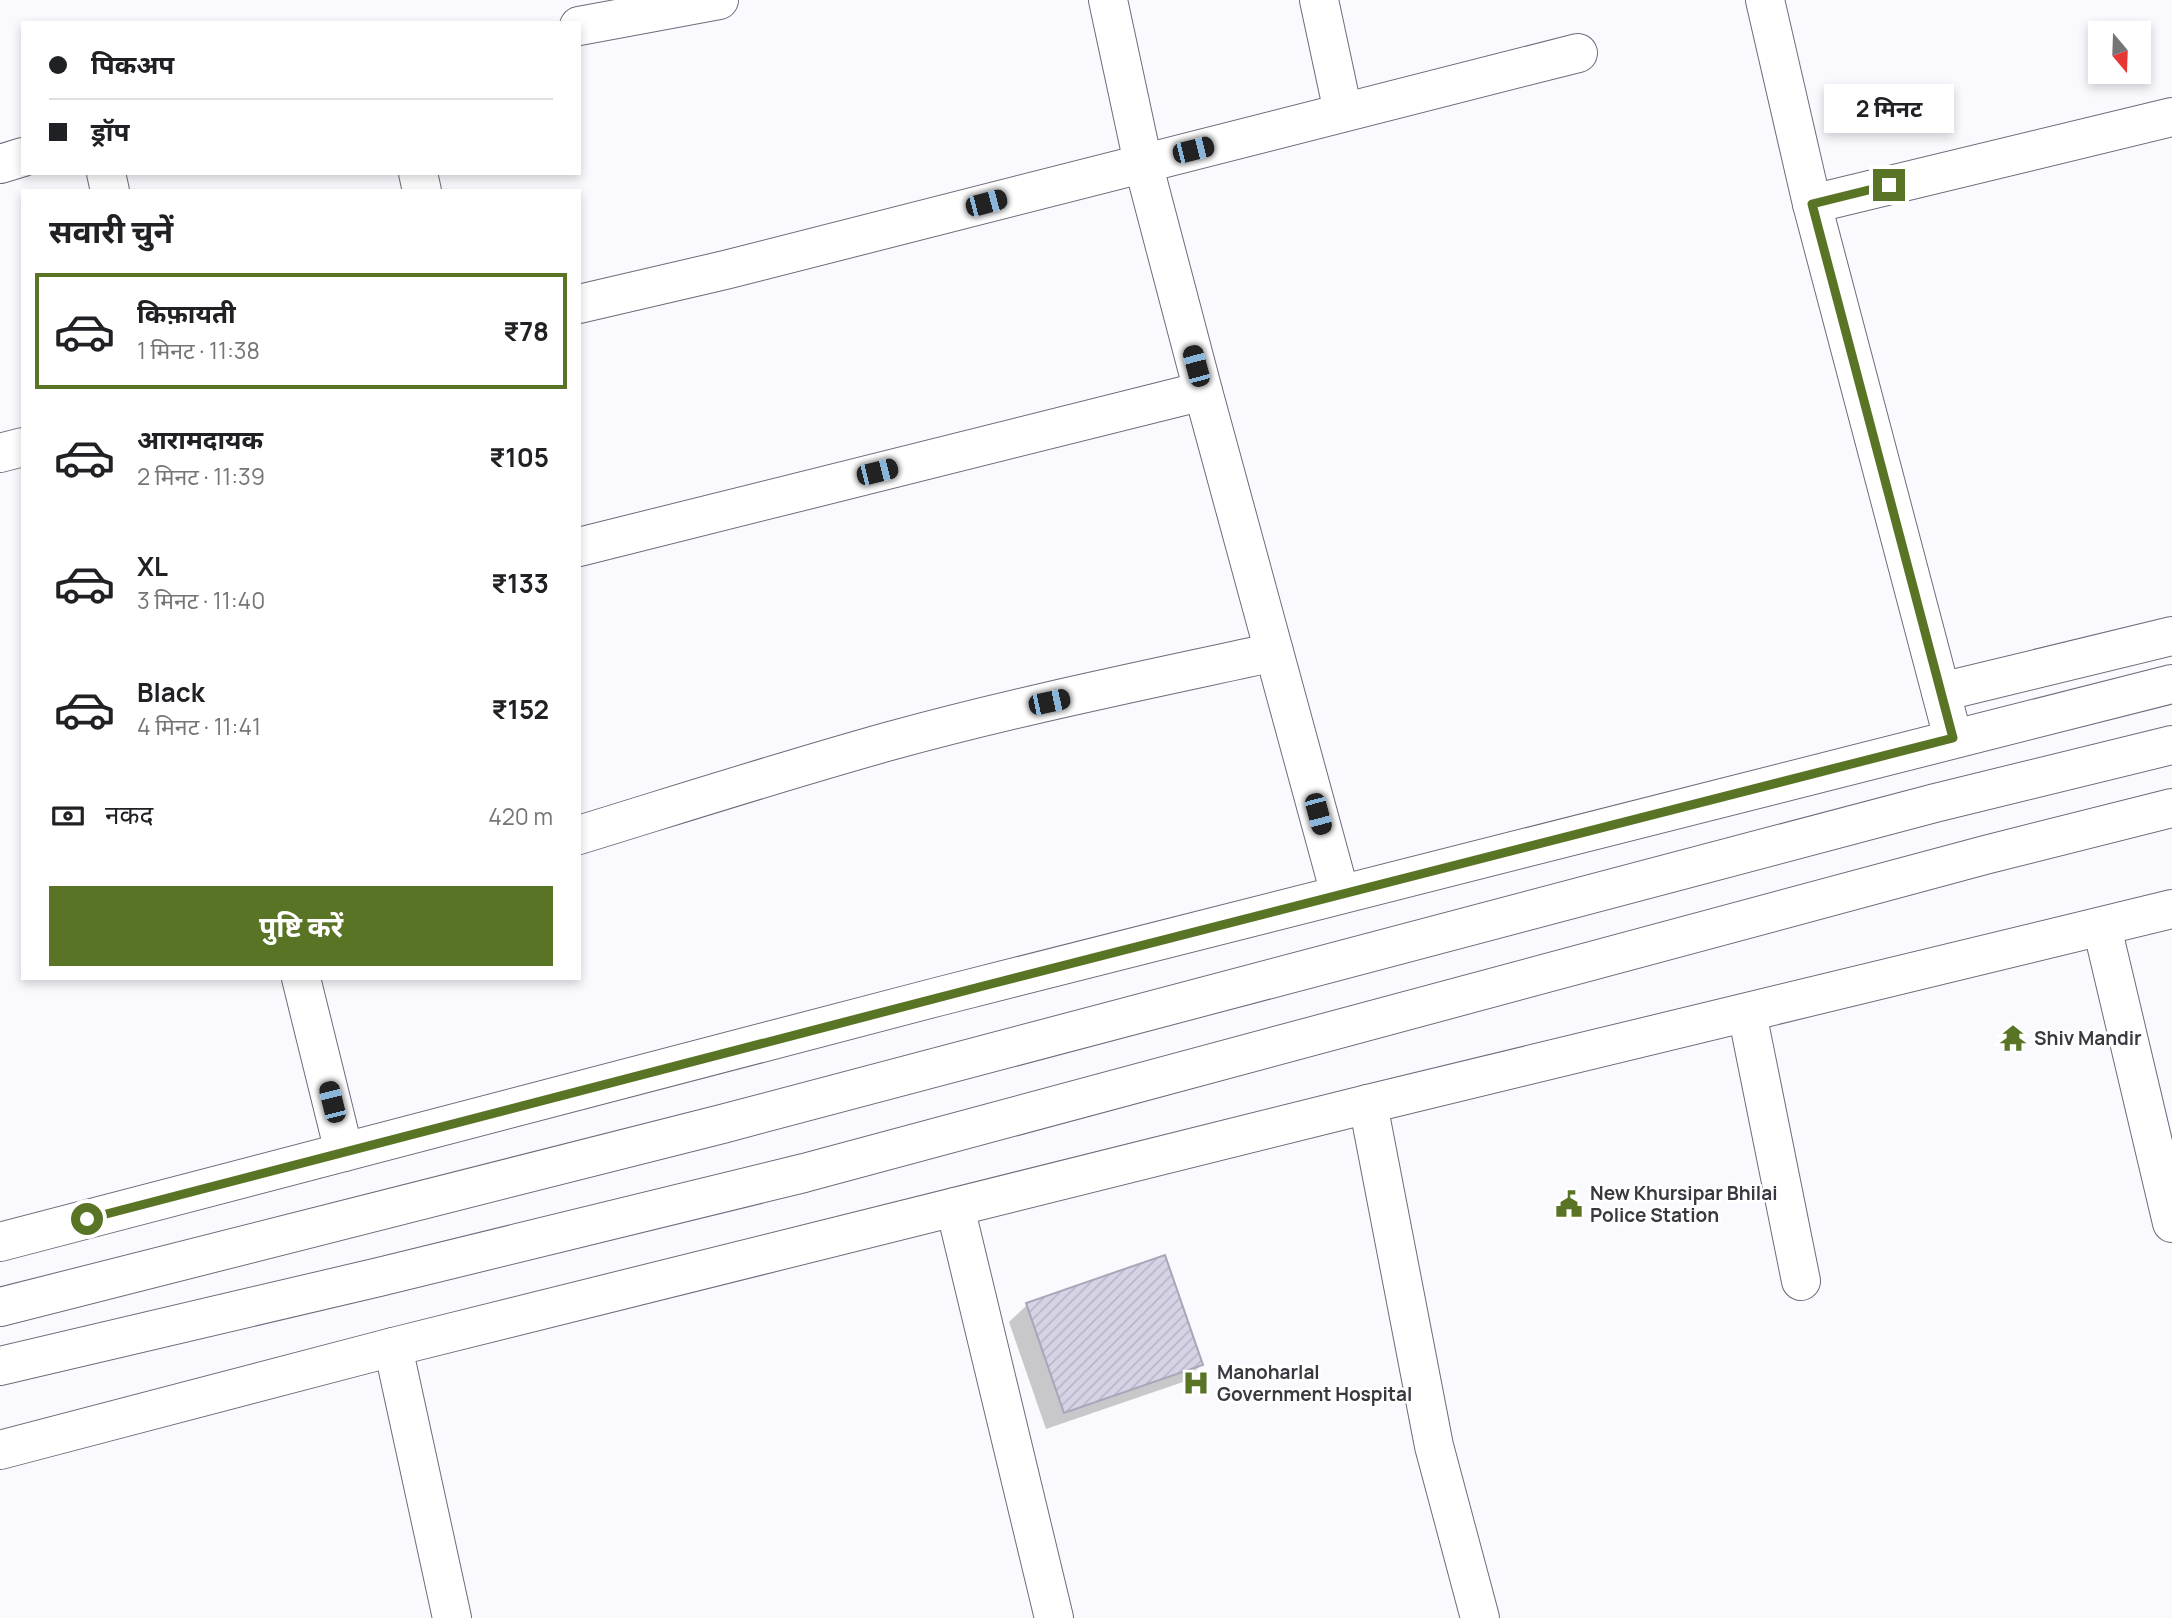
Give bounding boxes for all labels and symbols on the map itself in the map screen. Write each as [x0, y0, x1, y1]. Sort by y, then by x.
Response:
north arrow [2088, 21, 2151, 84]
callout: 2 मिनट [1824, 83, 1954, 132]
car [1171, 135, 1216, 165]
route end [1873, 169, 1905, 201]
car [963, 187, 1010, 219]
car [1181, 343, 1212, 389]
car [855, 457, 900, 487]
car [1027, 687, 1072, 717]
car [1303, 791, 1334, 837]
temple icon: Shiv Mandir [1998, 1023, 2028, 1053]
place label: Shiv Mandir [2034, 1025, 2142, 1051]
car [317, 1079, 348, 1125]
place label: New Khursipar Bhilai Police Station [1590, 1180, 1777, 1228]
public building icon: New Khursipar Bhilai Police Station [1554, 1189, 1584, 1219]
route start [71, 1203, 103, 1235]
place label: Manoharlal Government Hospital [1217, 1359, 1412, 1407]
hospital icon: Manoharlal Government Hospital [1181, 1368, 1211, 1398]

